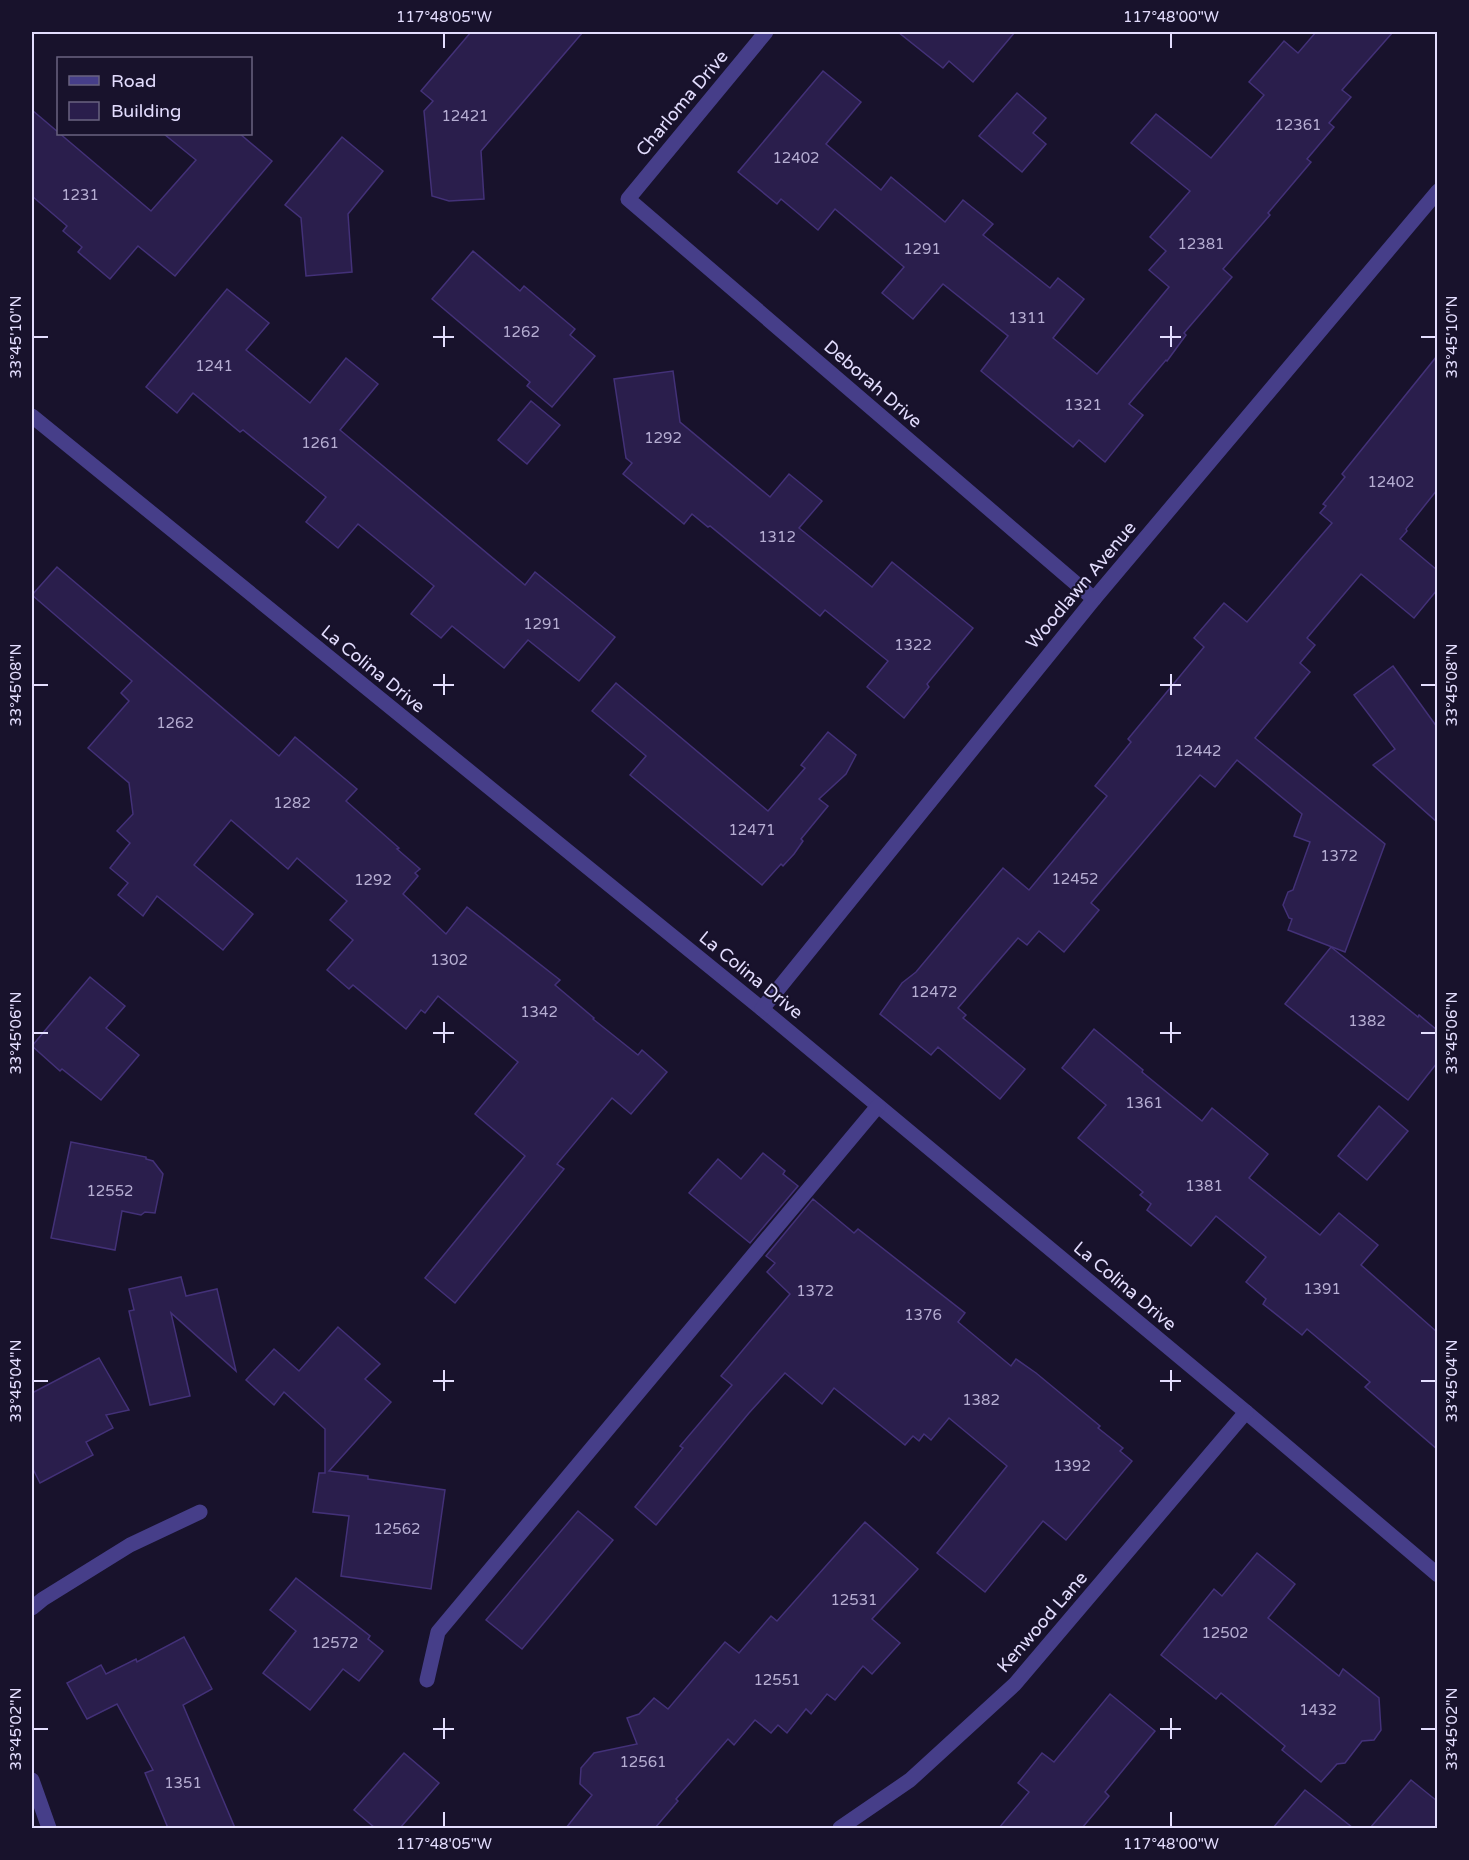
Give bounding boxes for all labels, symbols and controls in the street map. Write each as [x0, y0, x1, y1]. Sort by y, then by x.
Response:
text: 117°48'05"W [396, 8, 492, 26]
text: 117°48'00"W [1123, 8, 1219, 26]
street label: Charloma Drive [631, 46, 733, 160]
legend [57, 57, 252, 135]
text: Road [111, 70, 156, 92]
text: Building [111, 100, 181, 122]
house number: 12421 [441, 107, 489, 125]
house number: 12361 [1274, 116, 1322, 134]
house number: 12402 [772, 149, 820, 167]
house number: 1231 [61, 186, 99, 204]
house number: 12381 [1177, 235, 1225, 253]
house number: 1291 [903, 240, 941, 258]
text: 33°45'10"N [7, 295, 25, 379]
text: 33°45'10"N [1443, 295, 1461, 379]
house number: 1311 [1008, 309, 1046, 327]
house number: 1262 [502, 323, 540, 341]
street label: Deborah Drive [819, 335, 927, 433]
house number: 1241 [195, 357, 233, 375]
house number: 1321 [1064, 396, 1102, 414]
house number: 1292 [644, 429, 682, 447]
house number: 1261 [301, 434, 339, 452]
house number: 12402 [1367, 473, 1415, 491]
street label: Woodlawn Avenue [1021, 517, 1141, 653]
house number: 1312 [758, 528, 796, 546]
house number: 1291 [523, 615, 561, 633]
street label: La Colina Drive [317, 620, 429, 718]
house number: 1322 [894, 636, 932, 654]
text: 33°45'08"N [7, 643, 25, 727]
text: 33°45'08"N [1443, 643, 1461, 727]
house number: 1262 [156, 714, 194, 732]
house number: 12442 [1174, 742, 1222, 760]
house number: 1282 [273, 794, 311, 812]
house number: 12471 [728, 821, 776, 839]
house number: 1372 [1320, 847, 1358, 865]
house number: 12452 [1051, 870, 1099, 888]
house number: 1292 [354, 871, 392, 889]
street label: La Colina Drive [695, 926, 807, 1024]
house number: 1302 [430, 951, 468, 969]
house number: 12472 [910, 983, 958, 1001]
text: 33°45'06"N [7, 991, 25, 1075]
text: 33°45'06"N [1443, 991, 1461, 1075]
house number: 1342 [520, 1003, 558, 1021]
house number: 1382 [1348, 1012, 1386, 1030]
house number: 1361 [1125, 1094, 1163, 1112]
house number: 1381 [1185, 1177, 1223, 1195]
house number: 12552 [86, 1182, 134, 1200]
street label: La Colina Drive [1069, 1237, 1181, 1335]
house number: 1391 [1303, 1280, 1341, 1298]
house number: 1372 [796, 1282, 834, 1300]
house number: 1376 [904, 1306, 942, 1324]
text: 33°45'04"N [7, 1339, 25, 1423]
text: 33°45'04"N [1443, 1339, 1461, 1423]
house number: 1382 [962, 1391, 1000, 1409]
house number: 1392 [1053, 1457, 1091, 1475]
house number: 12562 [373, 1520, 421, 1538]
street label: Kenwood Lane [992, 1567, 1092, 1677]
house number: 12531 [830, 1591, 878, 1609]
house number: 12502 [1201, 1624, 1249, 1642]
house number: 12572 [311, 1634, 359, 1652]
house number: 12551 [753, 1671, 801, 1689]
text: 33°45'02"N [7, 1687, 25, 1771]
text: 33°45'02"N [1443, 1687, 1461, 1771]
house number: 1432 [1299, 1701, 1337, 1719]
house number: 12561 [619, 1753, 667, 1771]
house number: 1351 [164, 1774, 202, 1792]
text: 117°48'05"W [396, 1835, 492, 1853]
text: 117°48'00"W [1123, 1835, 1219, 1853]

